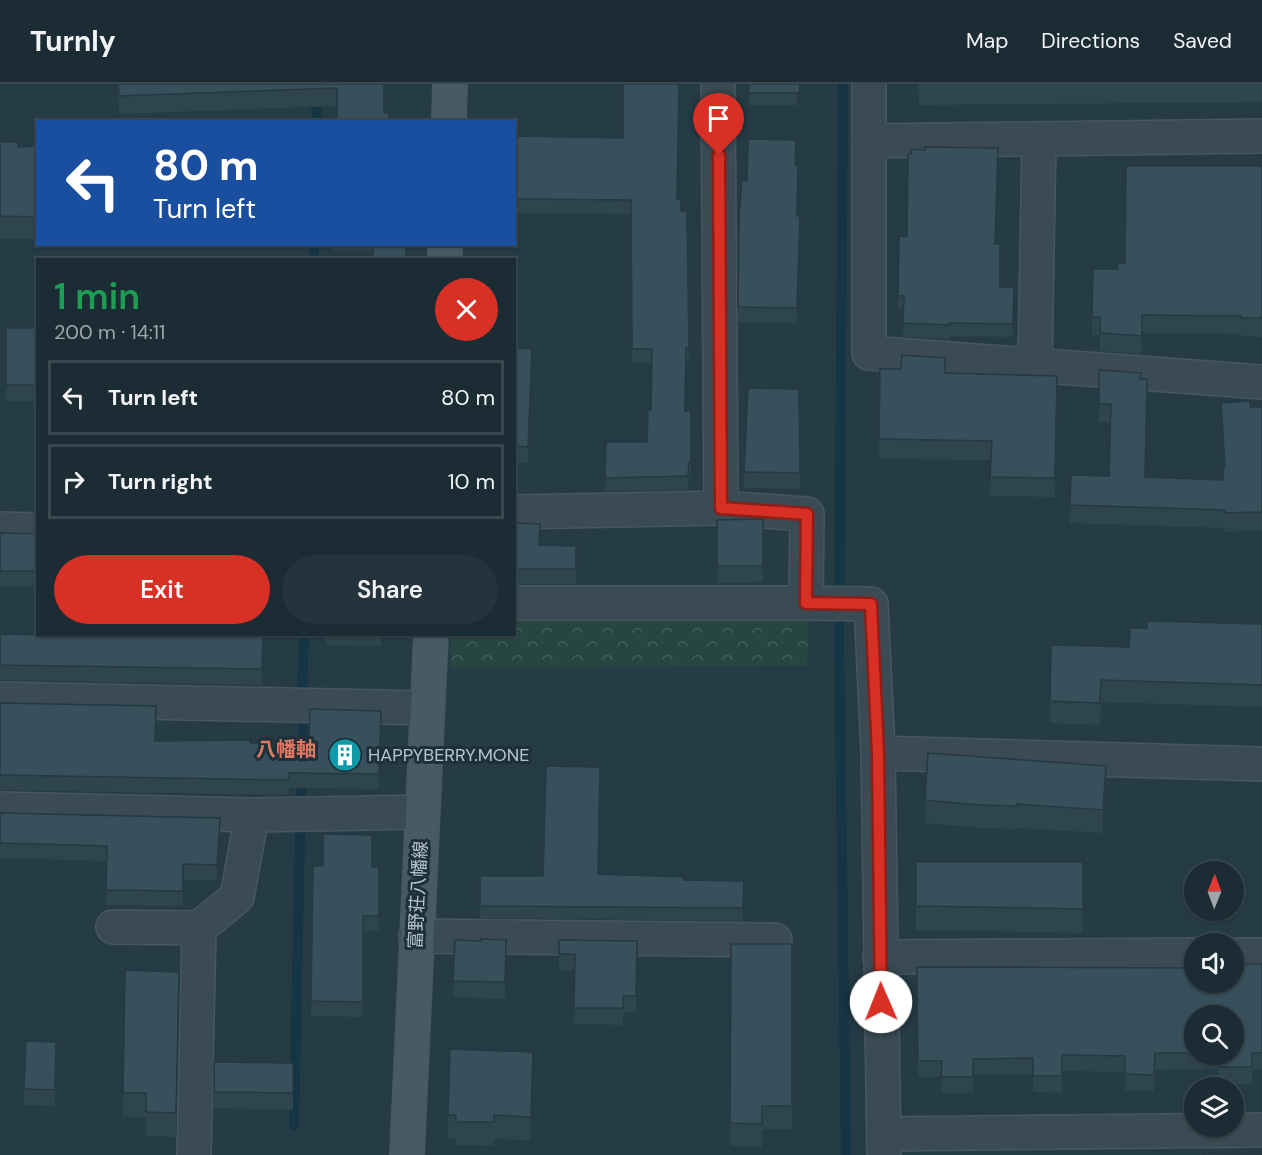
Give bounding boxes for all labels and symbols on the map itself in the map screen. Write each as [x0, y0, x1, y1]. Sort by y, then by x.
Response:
pin [693, 93, 744, 155]
district label: 八幡軸 [256, 736, 316, 762]
building icon: HAPPYBERRY.MONE [327, 737, 363, 773]
place label: HAPPYBERRY.MONE [368, 743, 529, 767]
street label: 富野荘八幡線 [403, 840, 433, 950]
north arrow [1184, 861, 1244, 921]
position arrow [849, 970, 913, 1034]

